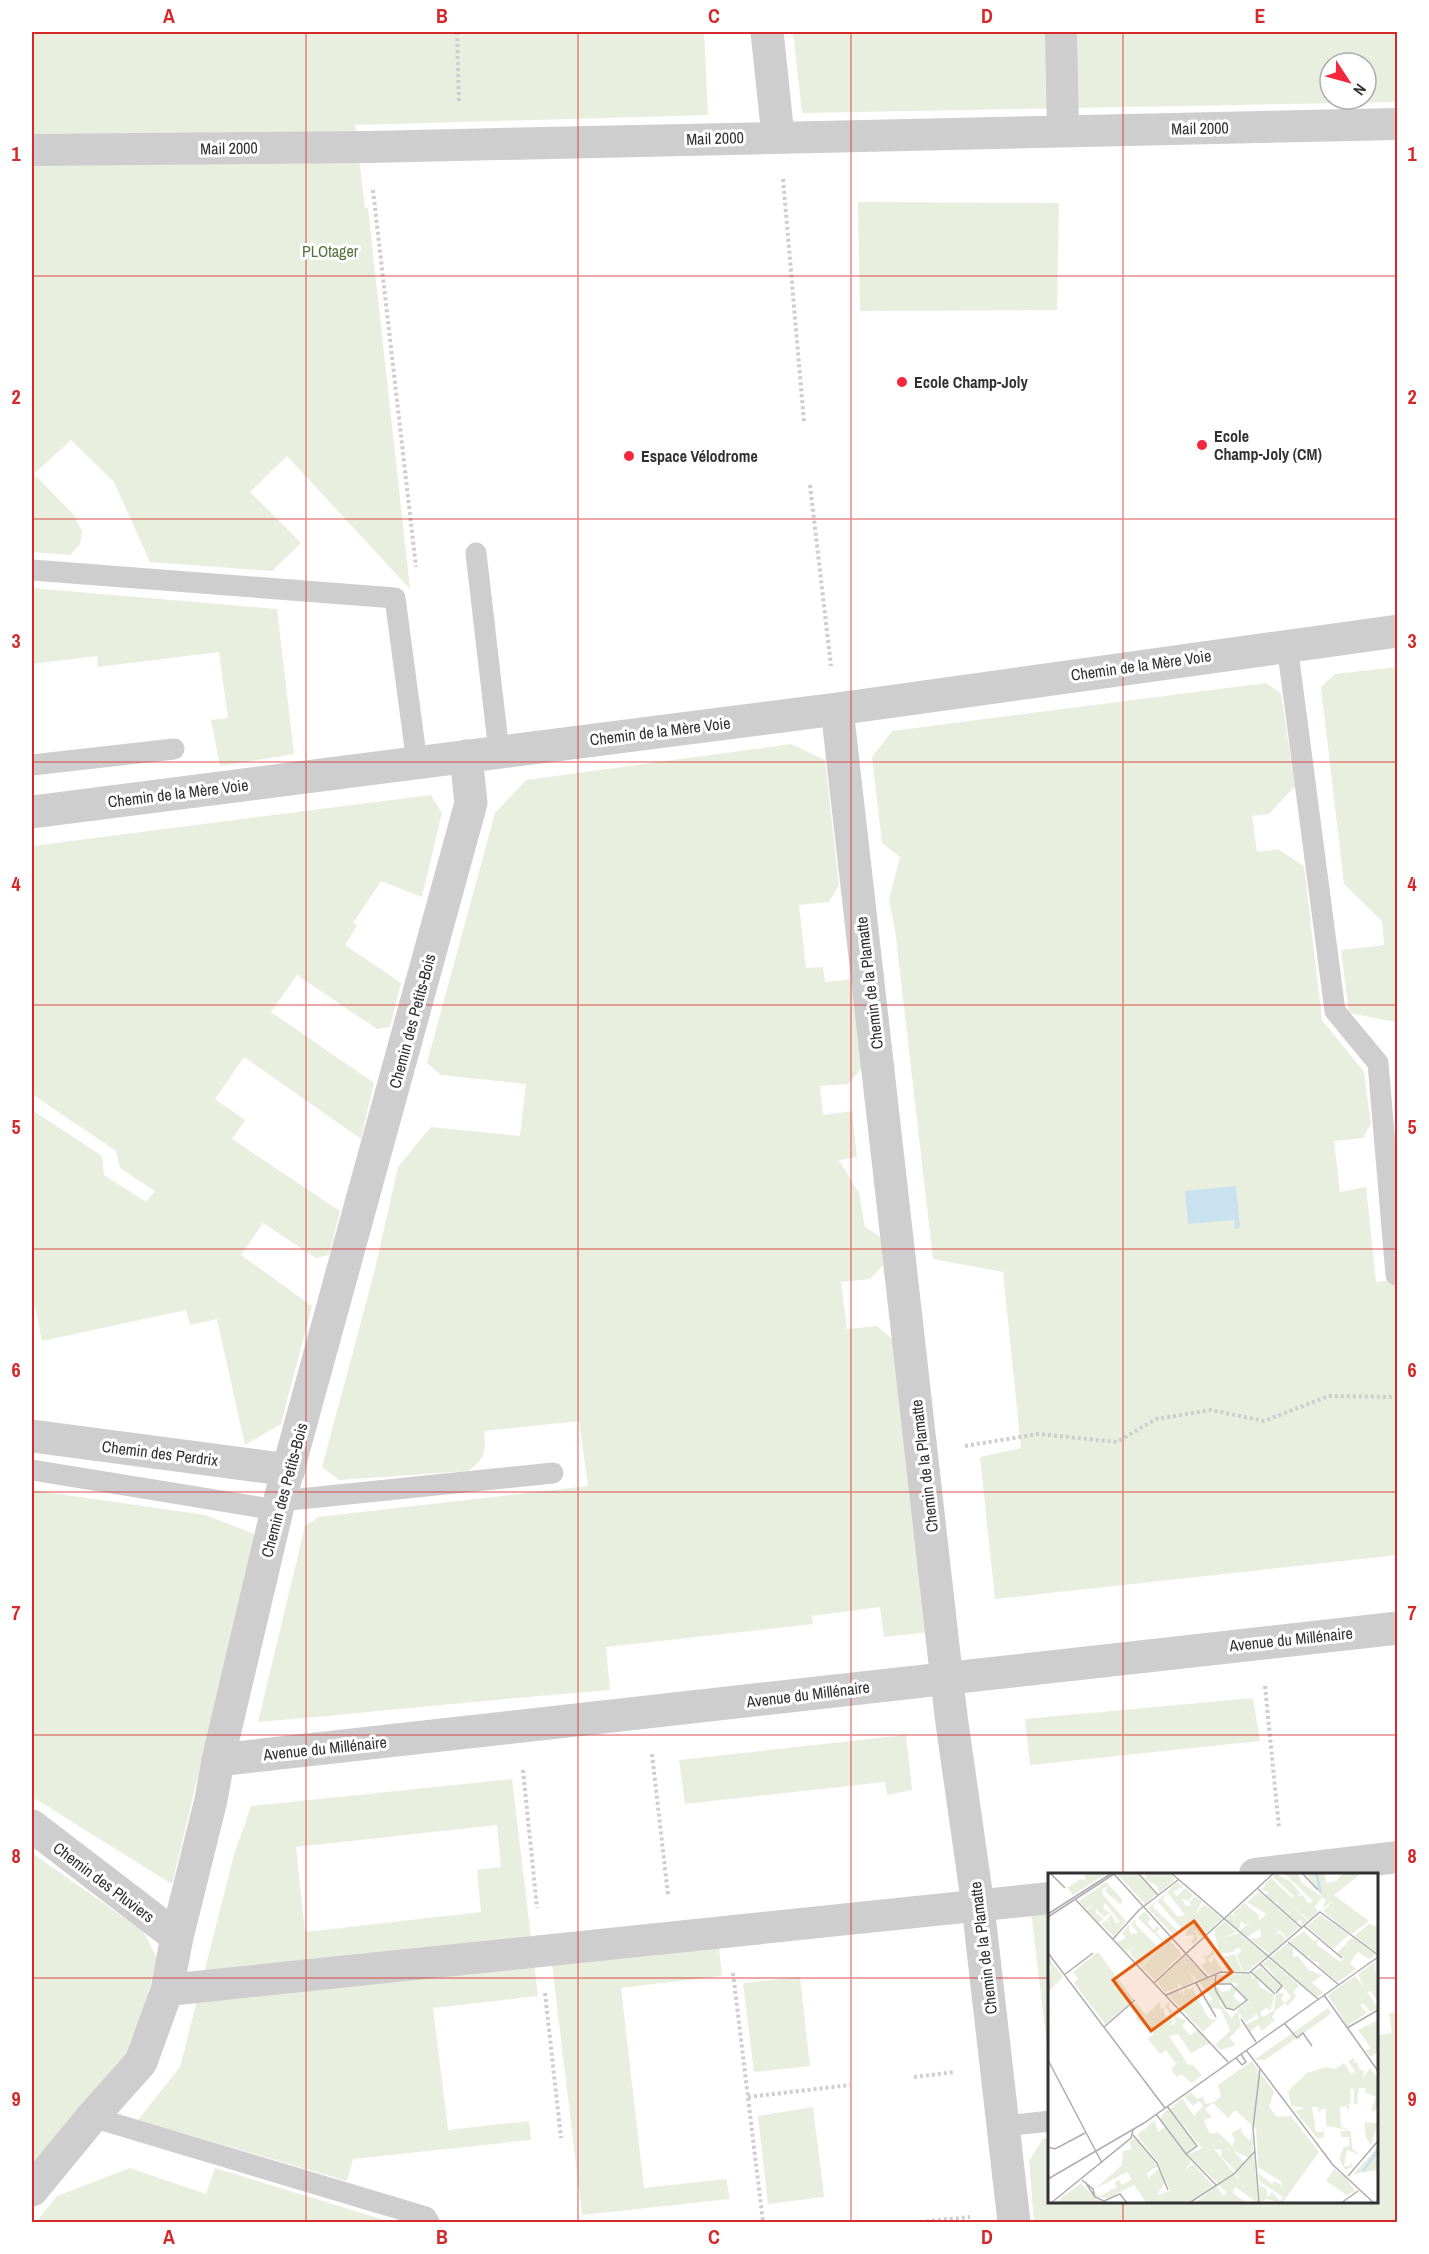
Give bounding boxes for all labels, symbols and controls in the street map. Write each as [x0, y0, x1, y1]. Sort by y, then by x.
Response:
text: A [163, 2, 175, 29]
text: B [436, 2, 448, 29]
text: C [708, 2, 720, 29]
text: D [981, 2, 993, 29]
text: E [1255, 2, 1266, 29]
north arrow [1318, 51, 1378, 111]
text: N [1348, 80, 1372, 100]
street label: Mail 2000 [1171, 116, 1229, 140]
street label: Mail 2000 [686, 126, 744, 150]
street label: Mail 2000 [200, 136, 258, 160]
text: 1 [11, 140, 21, 167]
text: 1 [1407, 140, 1417, 167]
park label: PLOtager [302, 240, 359, 262]
place label: Ecole Champ-Joly [914, 371, 1028, 393]
marker: Ecole Champ-Joly [895, 375, 909, 389]
text: 2 [11, 383, 21, 410]
text: 2 [1407, 383, 1417, 410]
place label: Ecole Champ-Joly (CM) [1214, 425, 1322, 465]
marker: Ecole Champ-Joly (CM) [1195, 438, 1209, 452]
place label: Espace Vélodrome [641, 445, 758, 467]
marker: Espace Vélodrome [622, 449, 636, 463]
text: 3 [11, 627, 21, 654]
text: 3 [1407, 627, 1417, 654]
street label: Chemin de la Mère Voie [1069, 644, 1213, 686]
street label: Chemin de la Mère Voie [588, 711, 732, 751]
street label: Chemin de la Mère Voie [106, 773, 250, 813]
text: 4 [11, 870, 21, 897]
text: 4 [1407, 870, 1417, 897]
street label: Chemin de la Plamatte [850, 915, 888, 1051]
street label: Chemin des Petits-Bois [383, 951, 441, 1091]
text: 5 [11, 1113, 21, 1140]
text: 5 [1407, 1113, 1417, 1140]
text: 6 [11, 1356, 21, 1383]
text: 6 [1407, 1356, 1417, 1383]
street label: Chemin de la Plamatte [905, 1398, 943, 1534]
street label: Chemin des Petits-Bois [255, 1420, 313, 1560]
street label: Chemin des Perdrix [101, 1435, 220, 1471]
text: 7 [11, 1599, 21, 1626]
text: 7 [1407, 1599, 1417, 1626]
street label: Avenue du Millénaire [1227, 1622, 1354, 1657]
street label: Avenue du Millénaire [744, 1676, 871, 1713]
street label: Avenue du Millénaire [261, 1731, 388, 1766]
street label: Chemin des Pluviers [49, 1837, 159, 1927]
text: 8 [11, 1842, 21, 1869]
text: 8 [1407, 1842, 1417, 1869]
inset map [1048, 1873, 1378, 2203]
street label: Chemin de la Plamatte [964, 1880, 1002, 2016]
text: 9 [11, 2085, 21, 2112]
text: 9 [1407, 2085, 1417, 2112]
text: A [163, 2223, 175, 2250]
text: B [436, 2223, 448, 2250]
text: C [708, 2223, 720, 2250]
text: D [981, 2223, 993, 2250]
text: E [1255, 2223, 1266, 2250]

